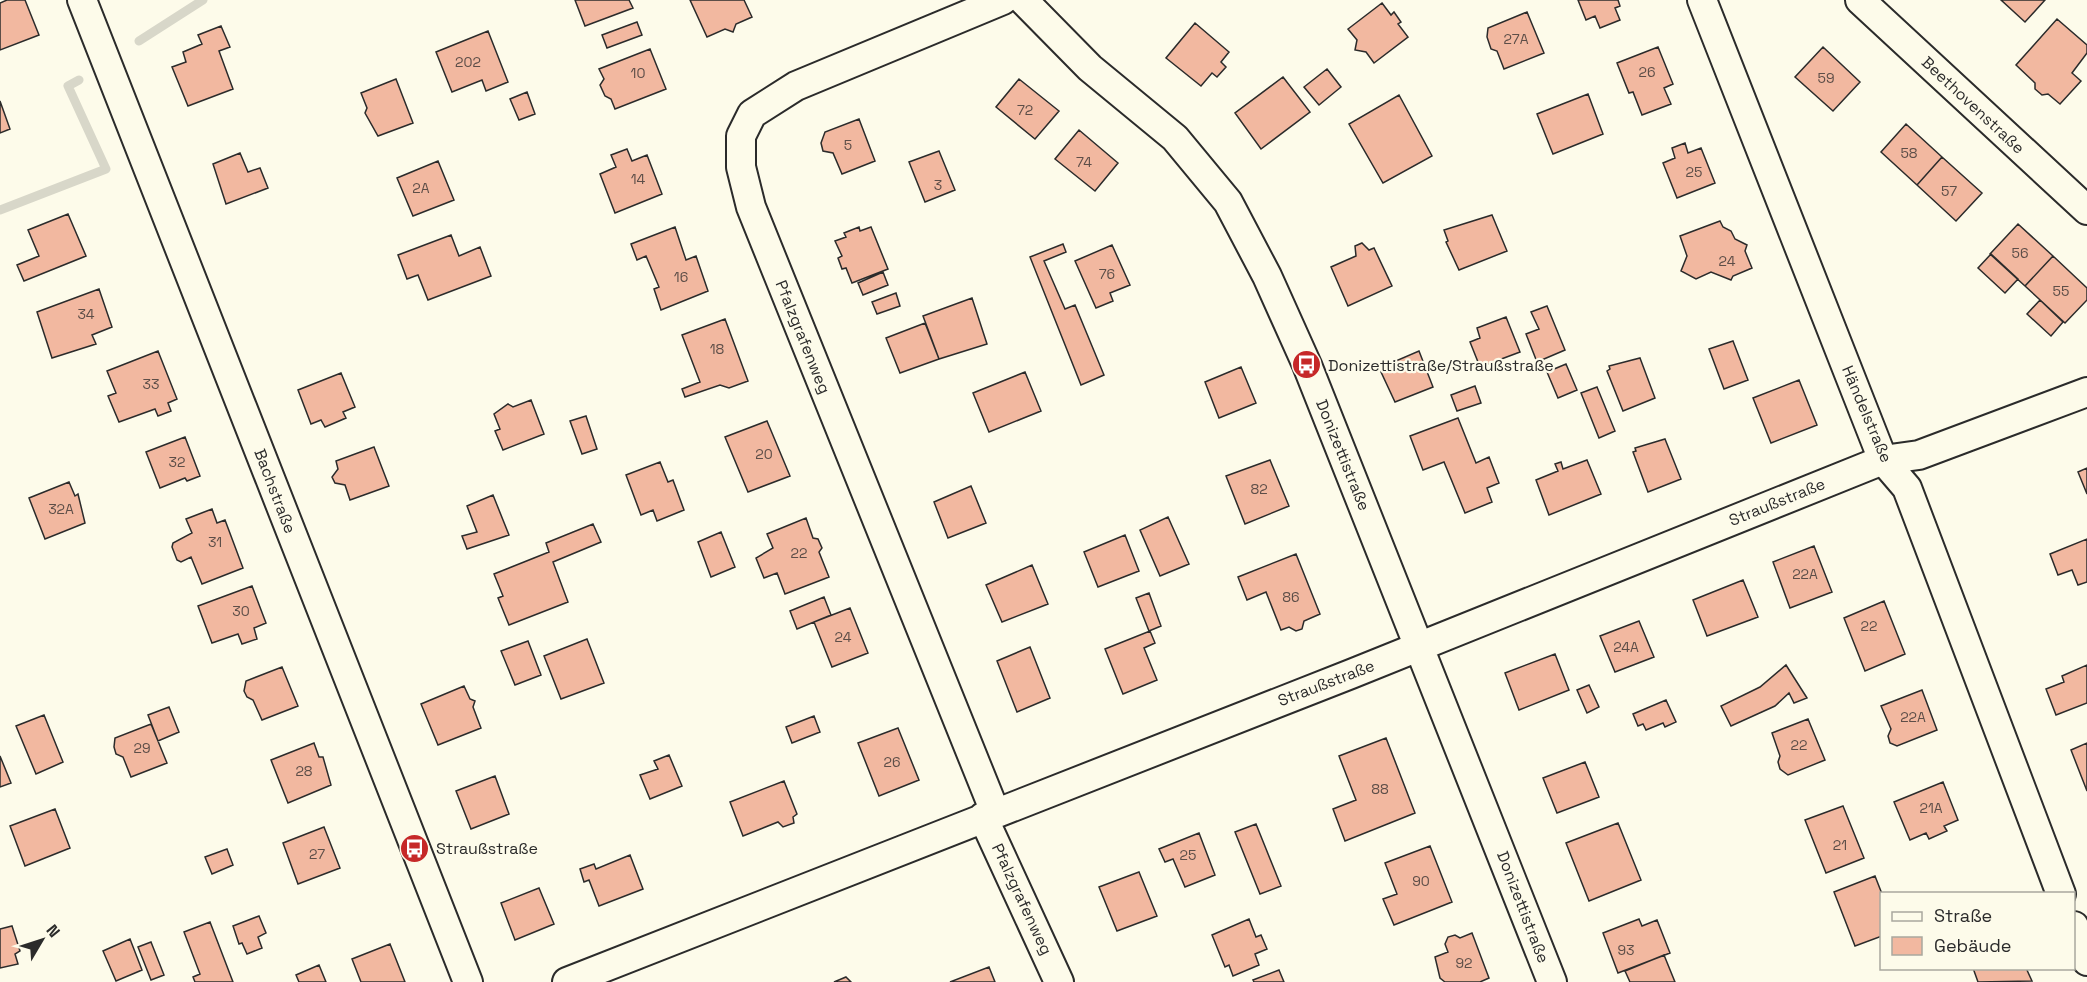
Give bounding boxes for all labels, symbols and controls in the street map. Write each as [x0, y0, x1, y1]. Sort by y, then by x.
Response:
house number: 27A [1503, 30, 1529, 48]
street label: Beethovenstraße [1917, 52, 2029, 158]
house number: 202 [455, 53, 481, 71]
house number: 26 [1638, 63, 1656, 81]
house number: 10 [631, 64, 645, 82]
house number: 59 [1818, 69, 1834, 87]
house number: 72 [1017, 101, 1033, 119]
house number: 5 [844, 136, 852, 154]
house number: 58 [1900, 144, 1918, 162]
house number: 74 [1076, 153, 1092, 171]
house number: 25 [1686, 163, 1702, 181]
house number: 14 [631, 170, 646, 188]
house number: 3 [934, 176, 942, 194]
house number: 2A [412, 179, 430, 197]
house number: 57 [1941, 182, 1957, 200]
house number: 56 [2012, 244, 2028, 262]
house number: 24 [1719, 252, 1736, 270]
house number: 76 [1099, 265, 1115, 283]
house number: 16 [674, 268, 688, 286]
street label: Pfalzgrafenweg [771, 277, 835, 397]
house number: 55 [2053, 282, 2069, 300]
house number: 34 [77, 305, 95, 323]
house number: 18 [710, 340, 725, 358]
bus stop icon: Donizettistraße/Straußstraße [1291, 349, 1323, 381]
place label: Donizettistraße/Straußstraße [1328, 355, 1554, 376]
street label: Händelstraße [1837, 362, 1897, 466]
house number: 33 [143, 375, 159, 393]
street label: Donizettistraße [1311, 396, 1375, 514]
house number: 20 [755, 445, 773, 463]
street label: Bachstraße [249, 446, 301, 536]
house number: 32 [169, 453, 185, 471]
street label: Straußstraße [1726, 473, 1828, 531]
house number: 82 [1250, 480, 1268, 498]
house number: 32A [48, 500, 74, 518]
house number: 31 [208, 533, 222, 551]
house number: 22 [791, 544, 807, 562]
house number: 22A [1792, 565, 1818, 583]
house number: 86 [1282, 588, 1300, 606]
house number: 30 [232, 602, 250, 620]
house number: 22 [1861, 617, 1877, 635]
house number: 24 [835, 628, 852, 646]
house number: 24A [1613, 638, 1639, 656]
street label: Straußstraße [1275, 655, 1377, 711]
house number: 22A [1900, 708, 1926, 726]
house number: 22 [1791, 736, 1807, 754]
house number: 29 [134, 739, 150, 757]
house number: 26 [883, 753, 901, 771]
house number: 28 [295, 762, 313, 780]
house number: 88 [1371, 780, 1389, 798]
house number: 21A [1919, 799, 1943, 817]
bus stop icon: Straußstraße [399, 832, 431, 864]
house number: 21 [1833, 836, 1847, 854]
place label: Straußstraße [436, 838, 538, 859]
street label: Pfalzgrafenweg [987, 840, 1057, 958]
house number: 27 [309, 845, 325, 863]
house number: 25 [1180, 846, 1196, 864]
street label: Donizettistraße [1492, 848, 1554, 966]
house number: 90 [1412, 872, 1430, 890]
legend [1880, 892, 2075, 970]
text: Straße [1934, 904, 1992, 927]
north arrow [12, 910, 72, 970]
text: N [42, 920, 65, 942]
text: Gebäude [1934, 934, 2012, 957]
house number: 93 [1617, 941, 1635, 959]
house number: 92 [1455, 954, 1473, 972]

